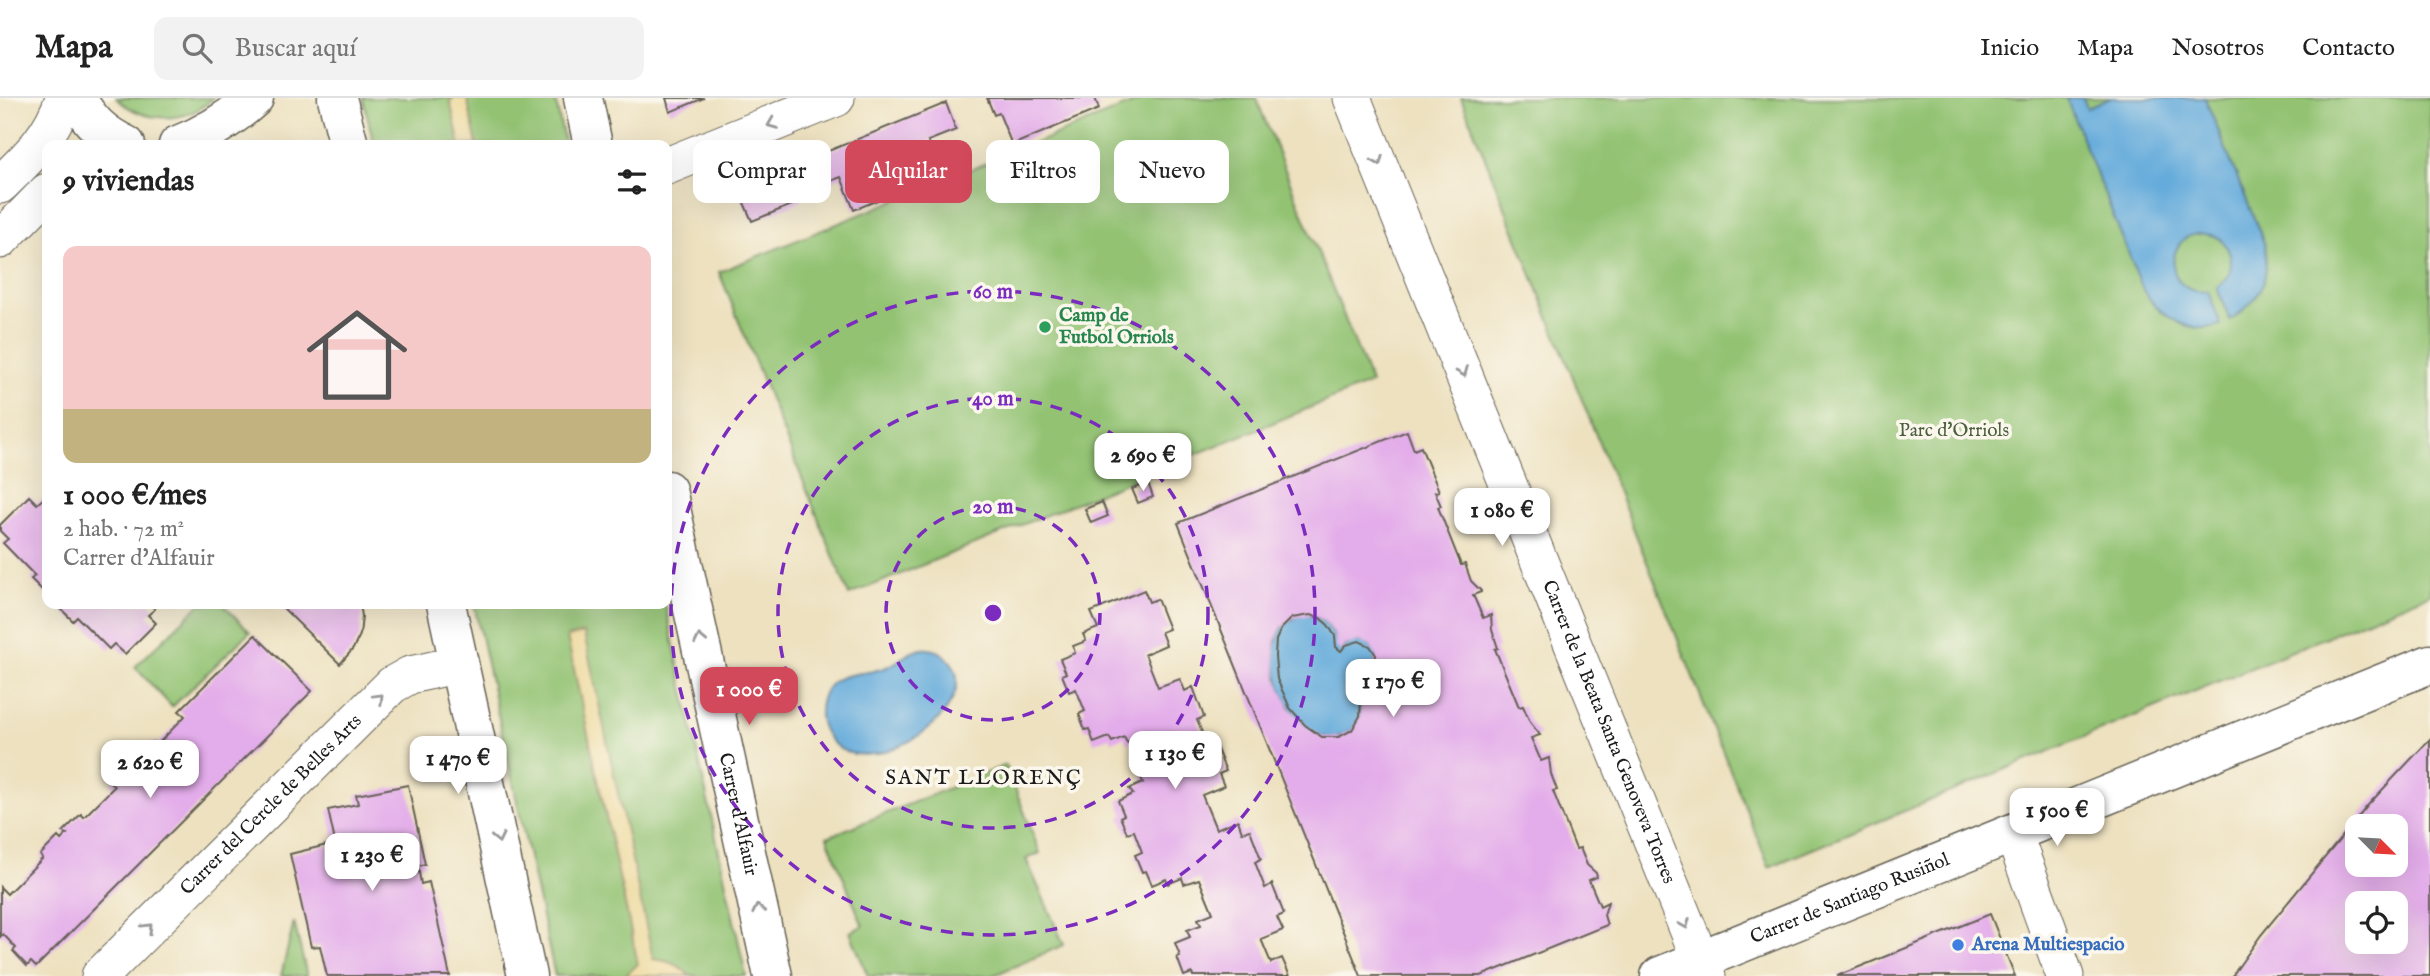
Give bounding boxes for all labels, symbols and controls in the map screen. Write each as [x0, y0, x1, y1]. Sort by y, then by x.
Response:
search box [154, 17, 644, 80]
text: Mapa [35, 27, 112, 69]
icon: search [178, 29, 216, 67]
text: Buscar aquí [234, 32, 356, 65]
text: Inicio [1980, 33, 2039, 64]
text: Mapa [2077, 33, 2133, 64]
text: Nosotros [2171, 33, 2264, 64]
text: Contacto [2302, 33, 2395, 64]
one-way arrow [767, 115, 779, 129]
chip: Comprar [693, 140, 831, 203]
chip: Alquilar [845, 140, 972, 203]
chip: Filtros [986, 140, 1100, 203]
chip: Nuevo [1114, 140, 1229, 203]
one-way arrow [1369, 155, 1383, 167]
text: 9 viviendas [63, 163, 194, 201]
icon: filters [613, 163, 651, 201]
text: 60 m [973, 279, 1014, 306]
icon: home [294, 292, 420, 418]
place label: Camp de Futbol Orriols [1059, 304, 1174, 350]
marker: Camp de Futbol Orriols [1037, 319, 1053, 335]
one-way arrow [1454, 366, 1468, 378]
text: 40 m [972, 386, 1014, 413]
park label: Parc d'Orriols [1899, 419, 2009, 443]
pin: 2 690 € [1078, 434, 1208, 493]
text: 2 690 € [1110, 441, 1176, 470]
text: 1 000 €/mes [63, 477, 207, 515]
pin: 1 080 € [1437, 489, 1567, 548]
text: 20 m [973, 494, 1014, 521]
text: 1 080 € [1470, 496, 1534, 525]
text: 2 hab. · 72 m² [63, 515, 184, 544]
text: Carrer d'Alfauir [63, 544, 215, 573]
street label: Carrer de la Beata Santa Genoveva Torres [1536, 577, 1680, 887]
centre of rings [981, 601, 1005, 625]
one-way arrow [693, 633, 708, 645]
pin: 1 170 € [1328, 660, 1458, 719]
text: 1 170 € [1362, 667, 1424, 696]
pin: 1 000 € [684, 668, 814, 727]
text: 1 000 € [716, 675, 782, 704]
one-way arrow [370, 693, 383, 706]
street label: Carrer del Cercle de Belles Arts [176, 710, 367, 901]
pin: 1 130 € [1110, 732, 1240, 791]
pin: 1 470 € [393, 736, 523, 796]
text: 1 130 € [1145, 739, 1205, 768]
pin: 2 620 € [85, 740, 215, 800]
text: 1 470 € [426, 744, 490, 773]
text: 2 620 € [117, 748, 183, 777]
street label: Carrer d'Alfauir [713, 751, 763, 878]
district label: SANT LLORENÇ [885, 765, 1083, 792]
pin: 1 500 € [1992, 788, 2122, 848]
text: 1 500 € [2026, 796, 2088, 825]
north arrow [2345, 814, 2408, 877]
map controls [2345, 814, 2408, 954]
one-way arrow [489, 832, 504, 844]
pin: 1 230 € [307, 834, 437, 893]
text: 1 230 € [341, 841, 403, 870]
street label: Carrer de Santiago Rusiñol [1747, 848, 1954, 950]
button: locate [2345, 891, 2408, 954]
one-way arrow [752, 903, 767, 915]
one-way arrow [1677, 917, 1691, 930]
one-way arrow [140, 923, 153, 936]
place label: Arena Multiespacio [1971, 933, 2125, 957]
marker: Arena Multiespacio [1950, 937, 1966, 953]

